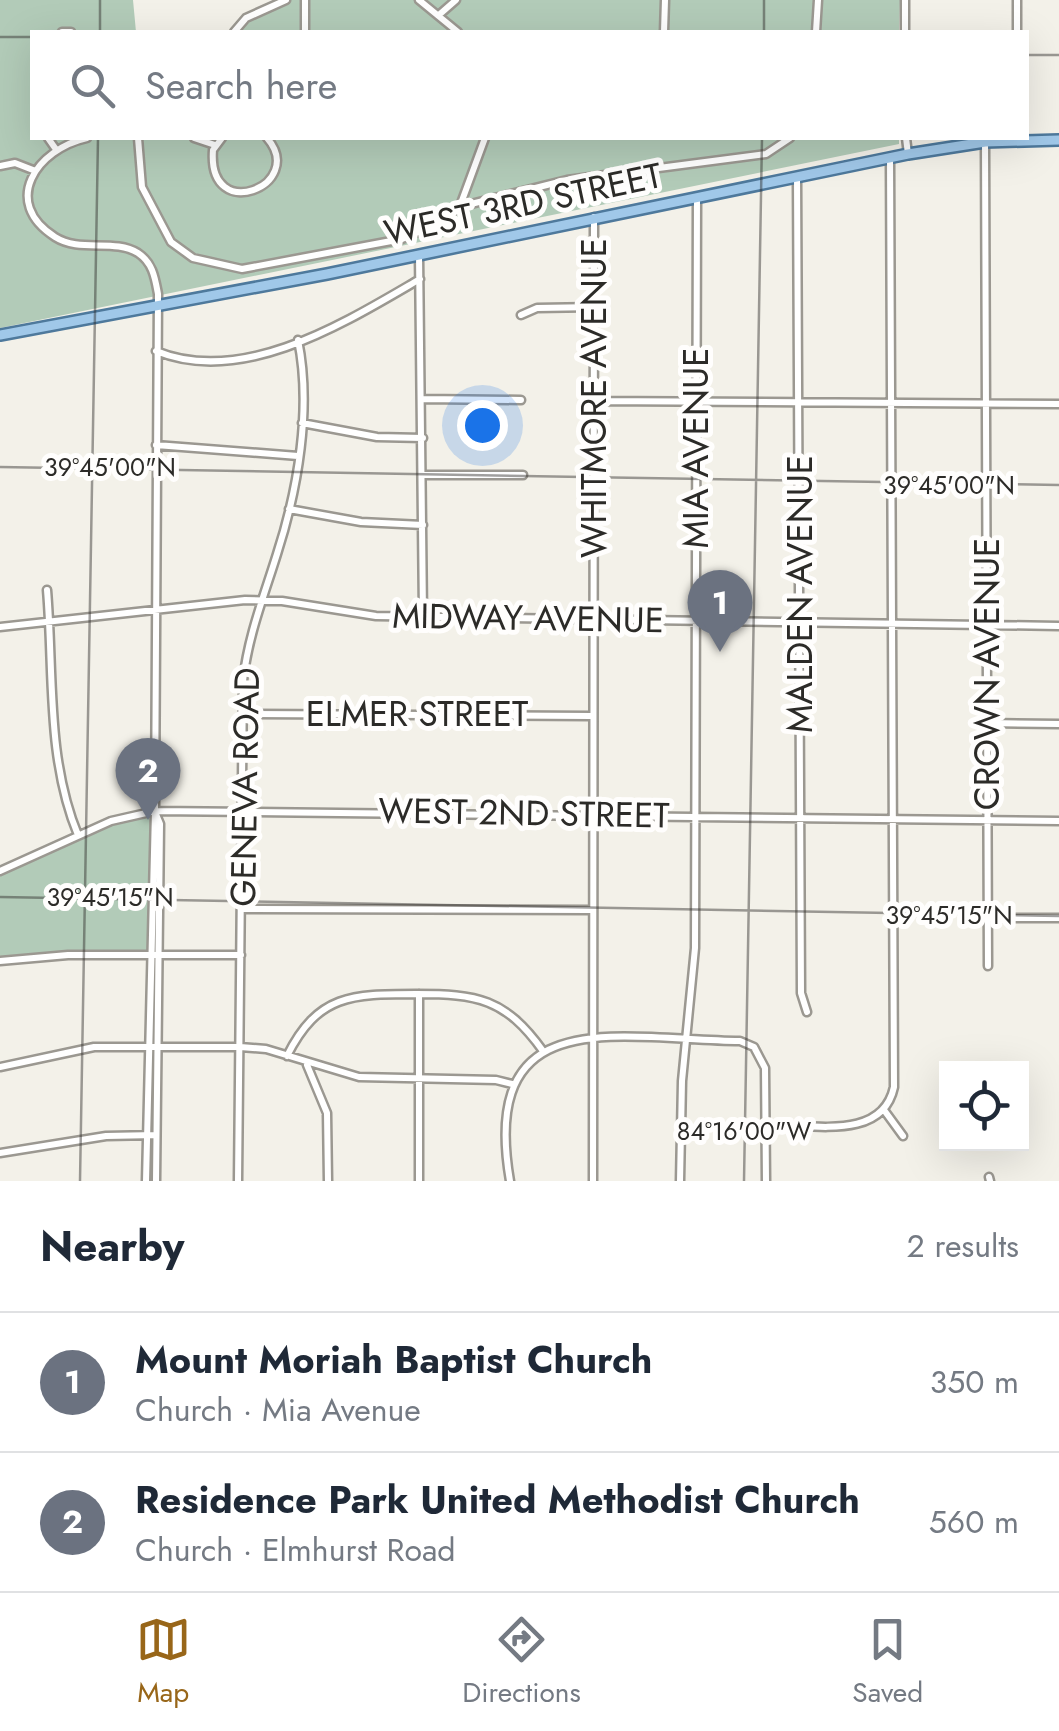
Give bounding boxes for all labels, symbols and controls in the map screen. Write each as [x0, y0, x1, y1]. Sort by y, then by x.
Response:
search box [30, 30, 1029, 140]
icon: search [65, 58, 120, 113]
text: Search here [145, 58, 337, 113]
street label: WEST 3RD STREET [380, 150, 666, 258]
street label: WHITMORE AVENUE [569, 238, 619, 558]
street label: MIA AVENUE [671, 348, 721, 548]
your location [457, 400, 508, 451]
text: 39°45'00"N [44, 449, 176, 485]
street label: MALDEN AVENUE [775, 455, 825, 733]
text: 39°45'00"N [883, 467, 1015, 503]
street label: CROWN AVENUE [962, 538, 1012, 810]
pin: 1 [688, 570, 752, 652]
street label: MIDWAY AVENUE [392, 591, 664, 645]
street label: GENEVA ROAD [218, 667, 272, 907]
street label: ELMER STREET [306, 689, 528, 739]
pin: 2 [116, 738, 180, 820]
street label: WEST 2ND STREET [378, 785, 670, 841]
text: 39°45'15"N [46, 879, 174, 915]
text: 39°45'15"N [885, 897, 1013, 933]
map controls [939, 1061, 1029, 1151]
button: locate [939, 1061, 1029, 1151]
text: 84°16'00"W [677, 1113, 811, 1149]
text: Nearby [40, 1216, 184, 1277]
text: 2 results [907, 1223, 1019, 1269]
text: Mount Moriah Baptist Church [135, 1332, 652, 1387]
text: 1 [64, 1359, 81, 1405]
text: 350 m [930, 1359, 1019, 1405]
text: Church · Mia Avenue [135, 1387, 421, 1433]
text: Residence Park United Methodist Church [135, 1472, 860, 1527]
text: 2 [62, 1499, 83, 1545]
text: 560 m [929, 1499, 1019, 1545]
text: Church · Elmhurst Road [135, 1527, 456, 1573]
tab: Map [136, 1612, 191, 1713]
tab: Directions [462, 1612, 581, 1713]
tab: Saved [852, 1612, 923, 1713]

